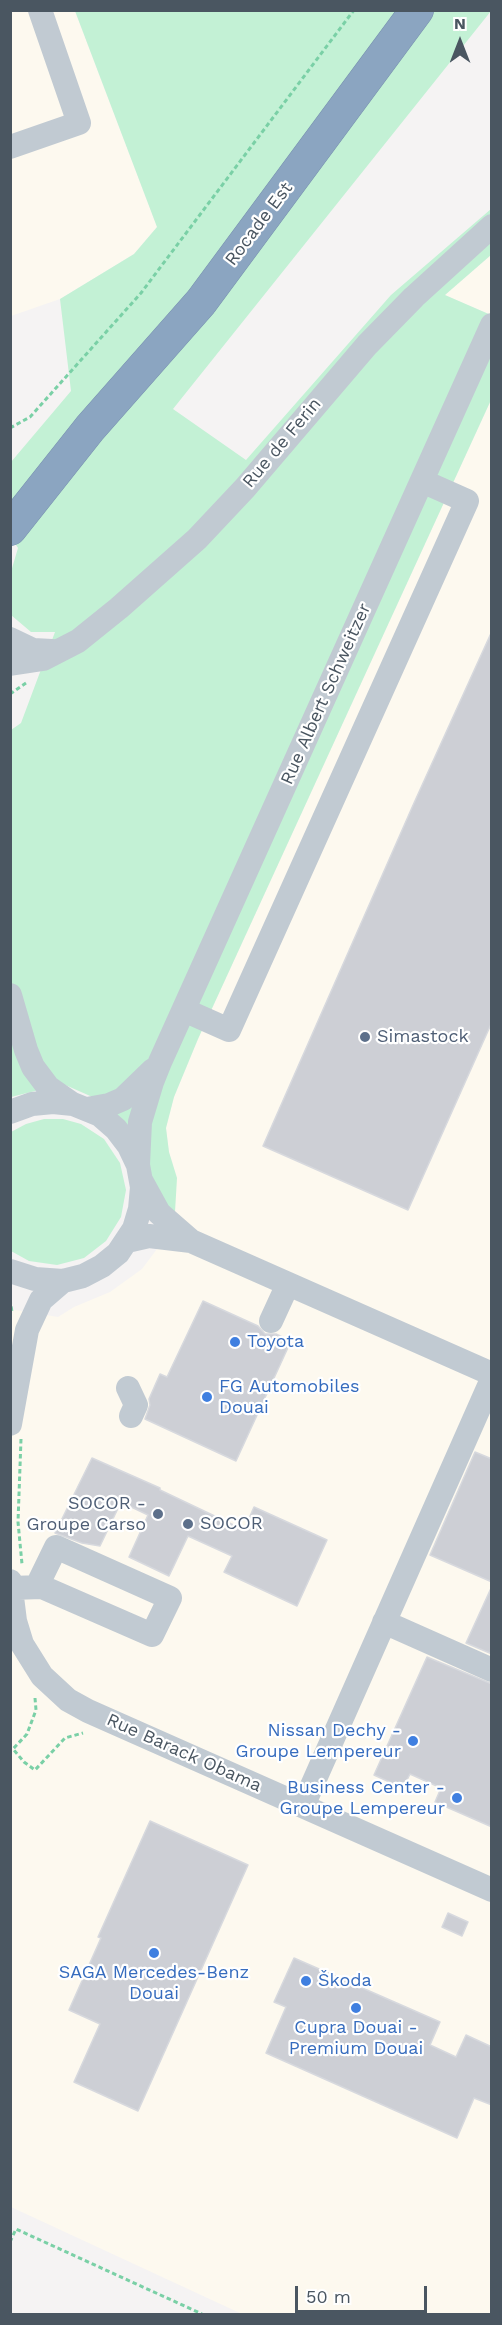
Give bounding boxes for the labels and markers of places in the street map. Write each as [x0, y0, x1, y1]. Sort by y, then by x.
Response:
place label: Simastock [377, 1026, 469, 1048]
marker: Simastock [358, 1030, 372, 1044]
place label: Toyota [247, 1331, 304, 1353]
marker: Toyota [228, 1335, 242, 1349]
place label: FG Automobiles Douai [219, 1376, 360, 1418]
marker: FG Automobiles Douai [200, 1390, 214, 1404]
place label: SOCOR - Groupe Carso [26, 1493, 146, 1536]
marker: SOCOR - Groupe Carso [151, 1507, 165, 1521]
place label: SOCOR [200, 1513, 263, 1535]
marker: SOCOR [181, 1517, 195, 1531]
place label: Nissan Dechy - Groupe Lempereur [236, 1720, 401, 1762]
marker: Nissan Dechy - Groupe Lempereur [406, 1734, 420, 1748]
place label: Business Center - Groupe Lempereur [280, 1777, 445, 1820]
marker: Business Center - Groupe Lempereur [450, 1791, 464, 1805]
marker: SAGA Mercedes-Benz Douai [147, 1946, 161, 1960]
place label: SAGA Mercedes-Benz Douai [59, 1962, 249, 2004]
place label: Škoda [318, 1970, 372, 1992]
marker: Škoda [299, 1974, 313, 1988]
marker: Cupra Douai - Premium Douai [349, 2001, 363, 2015]
place label: Cupra Douai - Premium Douai [289, 2017, 423, 2060]

